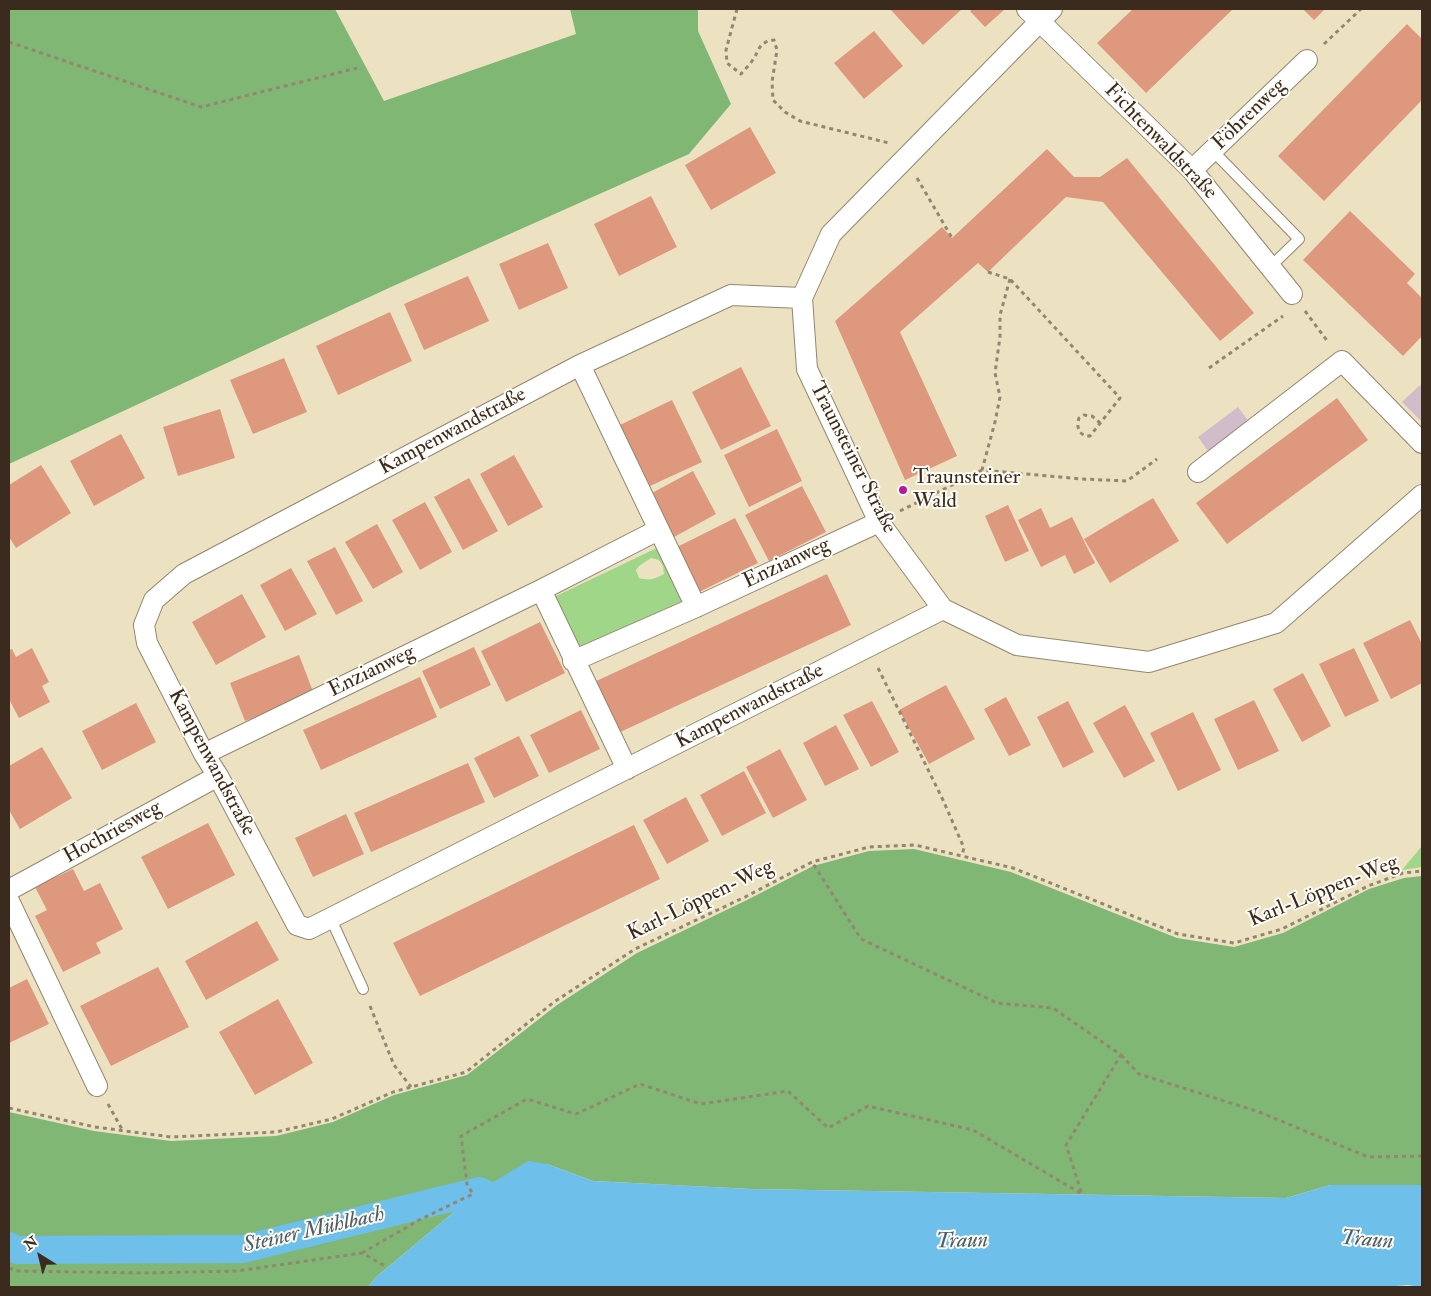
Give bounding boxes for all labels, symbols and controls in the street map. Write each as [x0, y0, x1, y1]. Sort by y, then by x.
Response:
street label: Föhrenweg [1208, 74, 1292, 156]
street label: Fichtenwaldstraße [1098, 79, 1222, 205]
street label: Traunsteiner Straße [803, 378, 901, 538]
street label: Kampenwandstraße [375, 383, 531, 481]
place label: Traunsteiner Wald [913, 465, 1020, 515]
marker: Traunsteiner Wald [897, 484, 909, 496]
street label: Enzianweg [740, 533, 834, 595]
street label: Enzianweg [325, 640, 419, 704]
street label: Kampenwandstraße [672, 659, 828, 755]
street label: Kampenwandstraße [162, 685, 260, 841]
street label: Hochriesweg [60, 796, 166, 870]
street label: Karl-Löppen-Weg [1246, 851, 1402, 933]
street label: Karl-Löppen-Weg [624, 855, 778, 947]
water label: Steiner Mühlbach [241, 1202, 387, 1260]
water label: Traun [1340, 1226, 1394, 1256]
water label: Traun [936, 1228, 988, 1256]
north arrow [15, 1231, 65, 1281]
text: N [21, 1233, 41, 1254]

